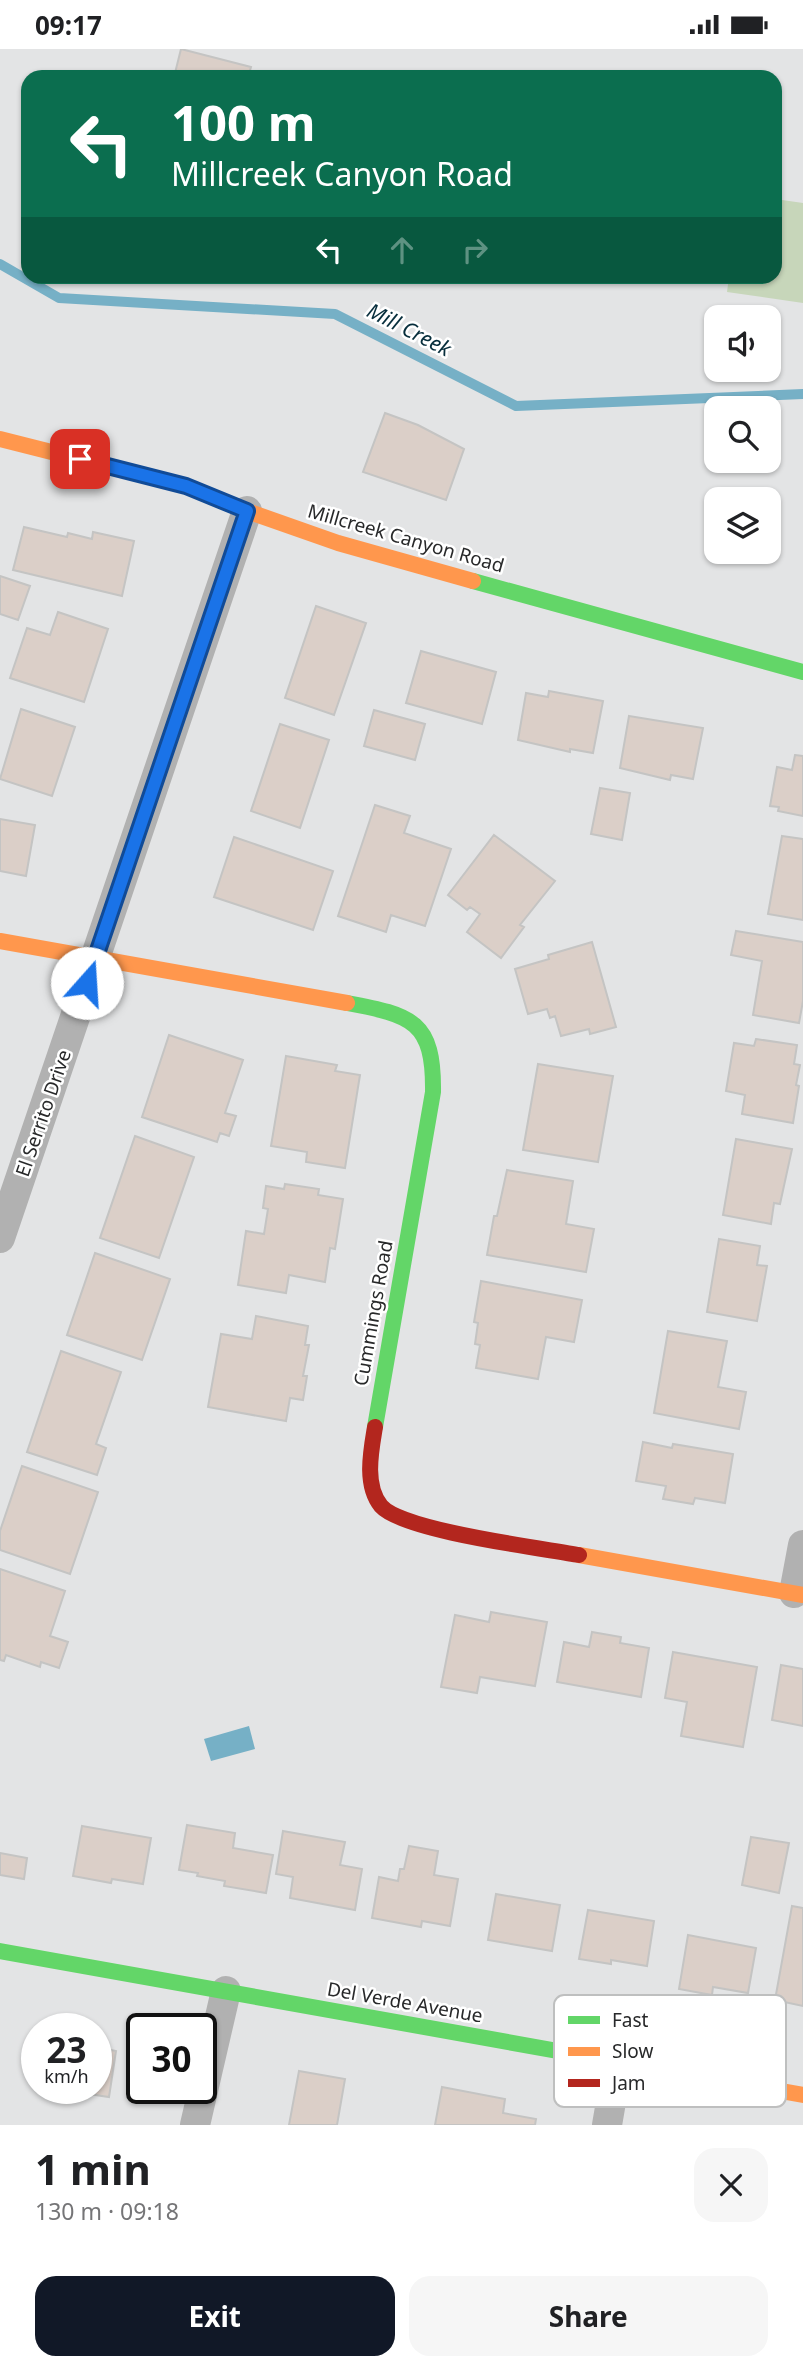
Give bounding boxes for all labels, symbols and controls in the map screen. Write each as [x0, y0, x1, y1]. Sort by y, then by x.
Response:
text: 09:17 [35, 7, 102, 43]
text: 100 m [171, 89, 316, 155]
icon: left [56, 98, 147, 189]
text: Millcreek Canyon Road [171, 152, 513, 195]
icon: left [310, 231, 348, 269]
icon: ahead [383, 231, 421, 269]
icon: right [456, 231, 494, 269]
water label: Mill Creek [363, 296, 458, 363]
map controls [704, 305, 781, 564]
button: sound [704, 305, 781, 382]
button: search [704, 396, 781, 473]
pin [50, 429, 110, 489]
icon: arrive [61, 440, 99, 478]
button: layers [704, 487, 781, 564]
street label: Millcreek Canyon Road [305, 498, 507, 578]
position arrow [50, 946, 124, 1020]
street label: El Serrito Drive [9, 1046, 77, 1180]
street label: Cummings Road [347, 1238, 399, 1388]
street label: Del Verde Avenue [325, 1976, 485, 2028]
legend [554, 1995, 786, 2107]
text: Fast [612, 2007, 649, 2033]
speed limit sign: 30 [126, 2013, 217, 2104]
text: 23 [46, 2026, 87, 2073]
text: Slow [612, 2038, 653, 2064]
text: km/h [44, 2064, 89, 2088]
text: Jam [610, 2070, 646, 2096]
text: 1 min [35, 2140, 151, 2197]
button: close [694, 2148, 768, 2222]
text: 130 m · 09:18 [35, 2195, 179, 2227]
button: Exit [35, 2276, 395, 2356]
button: Share [409, 2276, 768, 2356]

